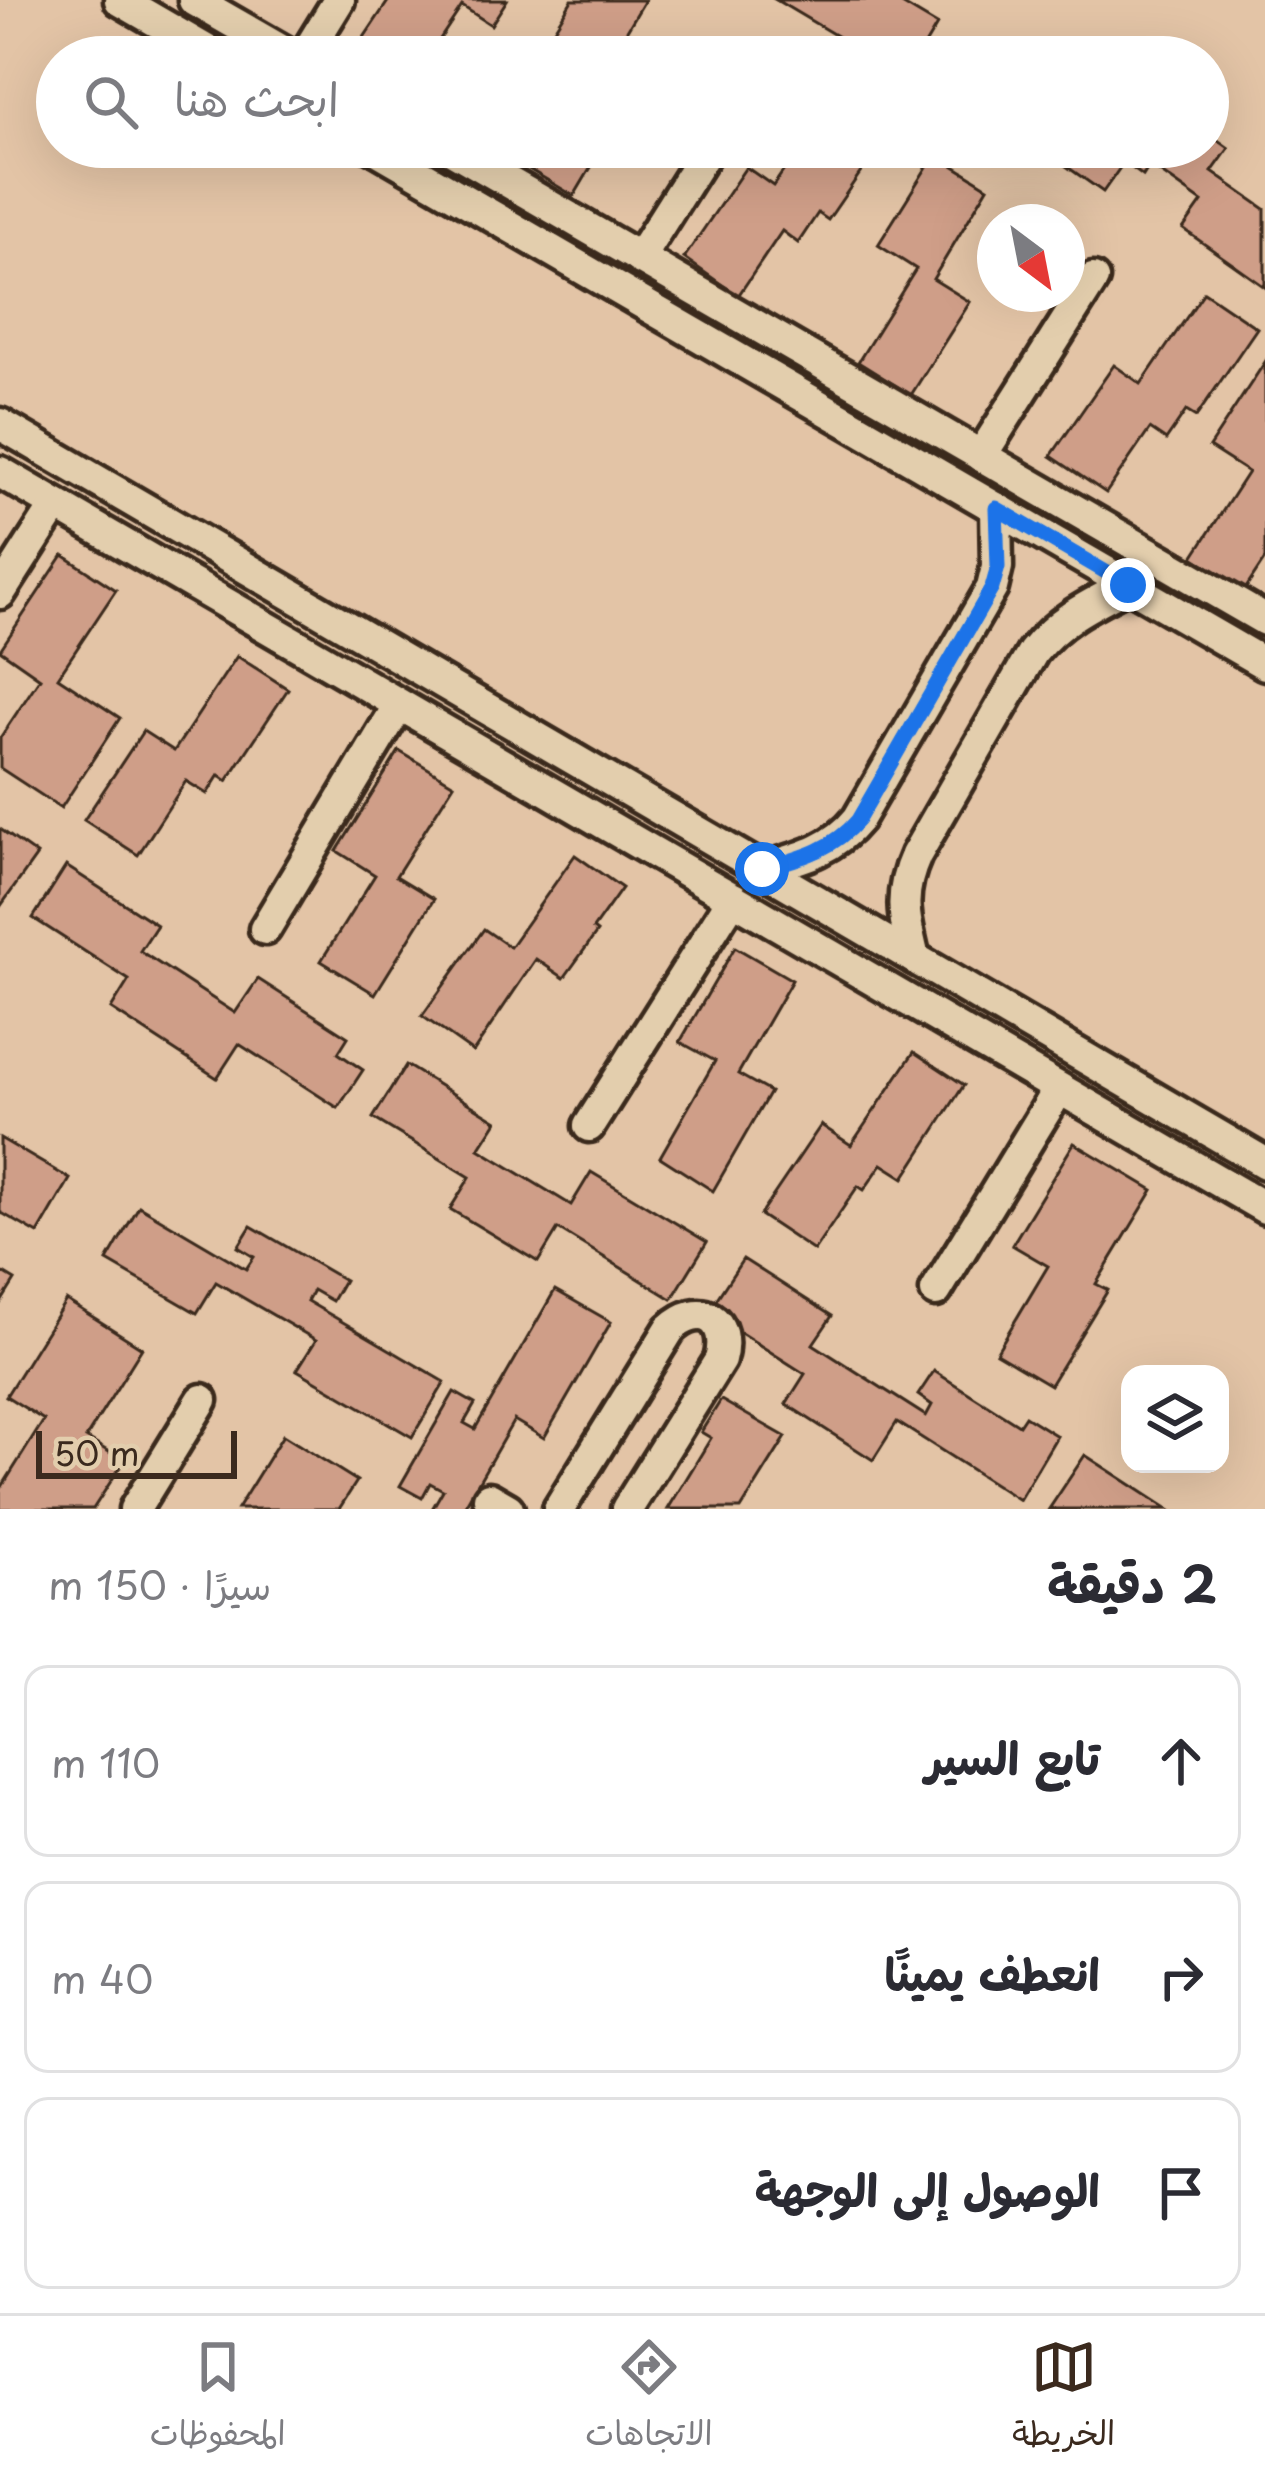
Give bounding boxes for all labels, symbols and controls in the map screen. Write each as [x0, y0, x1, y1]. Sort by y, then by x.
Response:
search box [36, 36, 1229, 168]
text: ابحث هنا [174, 63, 339, 131]
icon: search [78, 69, 144, 135]
north arrow [977, 204, 1085, 312]
route end [1101, 558, 1155, 612]
route start [735, 842, 789, 896]
map controls [1121, 1365, 1229, 1473]
button: layers [1121, 1365, 1229, 1473]
scale bar [36, 1425, 237, 1478]
text: 50 m [54, 1427, 140, 1477]
text: 2 دقيقة [1047, 1543, 1217, 1620]
text: سيرًا · 150 m [48, 1554, 272, 1613]
text: تابع السير [925, 1722, 1100, 1790]
icon: ahead [1148, 1728, 1214, 1794]
text: 110 m [51, 1732, 160, 1791]
text: انعطف يمينًا [885, 1938, 1100, 2006]
icon: right [1148, 1944, 1214, 2010]
text: 40 m [51, 1948, 153, 2007]
text: الوصول إلى الوجهة [755, 2154, 1100, 2222]
icon: arrive [1148, 2160, 1214, 2226]
tab: المحفوظات [150, 2334, 286, 2463]
tab: الاتجاهات [585, 2334, 713, 2463]
tab: الخريطة [1012, 2334, 1115, 2463]

